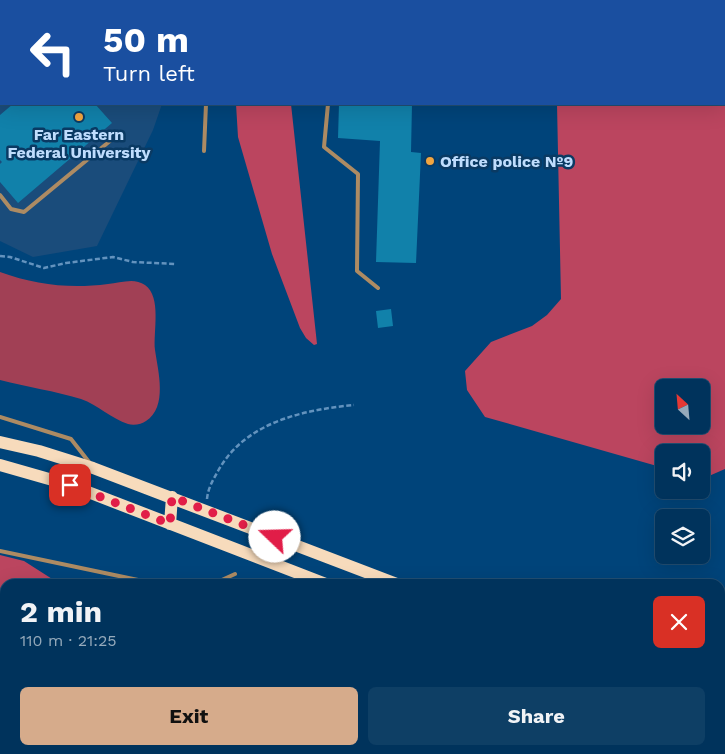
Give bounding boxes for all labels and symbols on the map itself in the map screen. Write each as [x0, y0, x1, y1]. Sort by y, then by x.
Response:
marker: Far Eastern Federal University [73, 111, 85, 123]
place label: Far Eastern Federal University [7, 125, 152, 162]
place label: Office police №9 [440, 152, 573, 171]
marker: Office police №9 [424, 155, 436, 167]
north arrow [655, 379, 710, 434]
pin [49, 464, 91, 506]
position arrow [248, 510, 300, 562]

